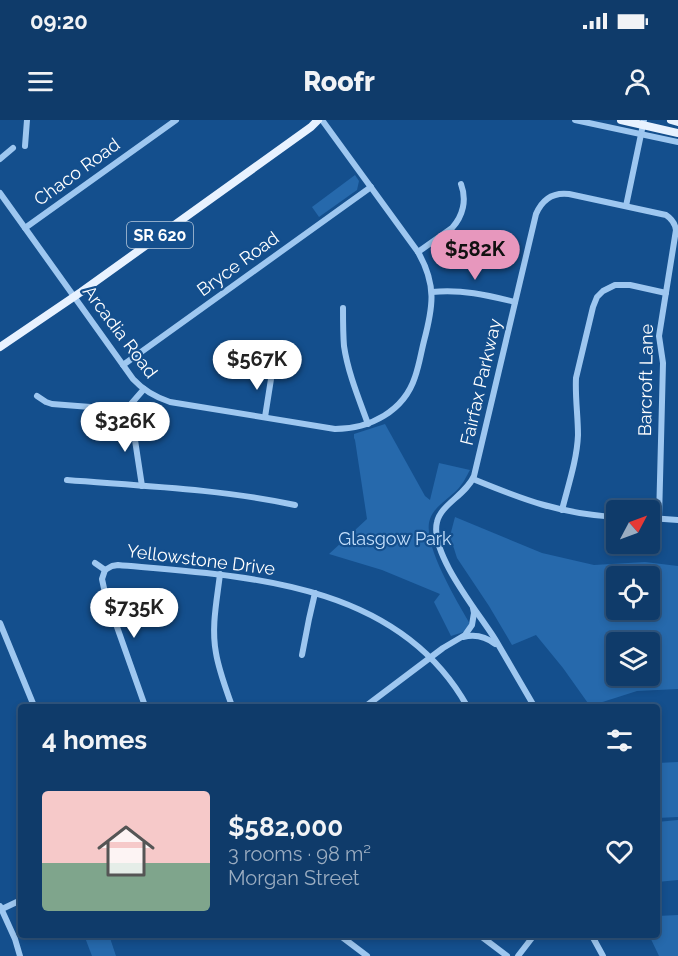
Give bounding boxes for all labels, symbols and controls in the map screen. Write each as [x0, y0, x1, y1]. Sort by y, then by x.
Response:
text: 09:20 [30, 8, 88, 34]
icon: menu [24, 65, 57, 98]
icon: person [621, 65, 654, 98]
text: Roofr [303, 66, 375, 97]
street label: Chaco Road [30, 133, 124, 210]
road number: SR 620 [127, 222, 193, 248]
street label: Bryce Road [193, 227, 283, 300]
pin: $582K [433, 230, 517, 281]
text: $582K [445, 237, 505, 261]
street label: Arcadia Road [79, 281, 162, 382]
street label: Fairfax Parkway [456, 316, 505, 447]
street label: Barcroft Lane [634, 323, 657, 436]
pin: $567K [215, 340, 299, 391]
text: $567K [227, 347, 287, 371]
pin: $326K [83, 402, 167, 453]
text: $326K [95, 409, 155, 433]
north arrow [606, 500, 660, 554]
map controls [606, 500, 660, 686]
park label: Glasgow Park [338, 528, 452, 549]
street label: Yellowstone Drive [126, 540, 277, 579]
button: locate [606, 566, 660, 620]
pin: $735K [92, 588, 176, 639]
text: $735K [104, 595, 164, 619]
button: layers [606, 632, 660, 686]
icon: filters [603, 724, 636, 757]
text: 4 homes [42, 725, 147, 755]
text: $582,000 [228, 812, 343, 842]
icon: home [90, 815, 162, 887]
icon: heart [603, 835, 636, 868]
text: 3 rooms · 98 m² [228, 842, 371, 866]
text: Morgan Street [228, 866, 359, 890]

